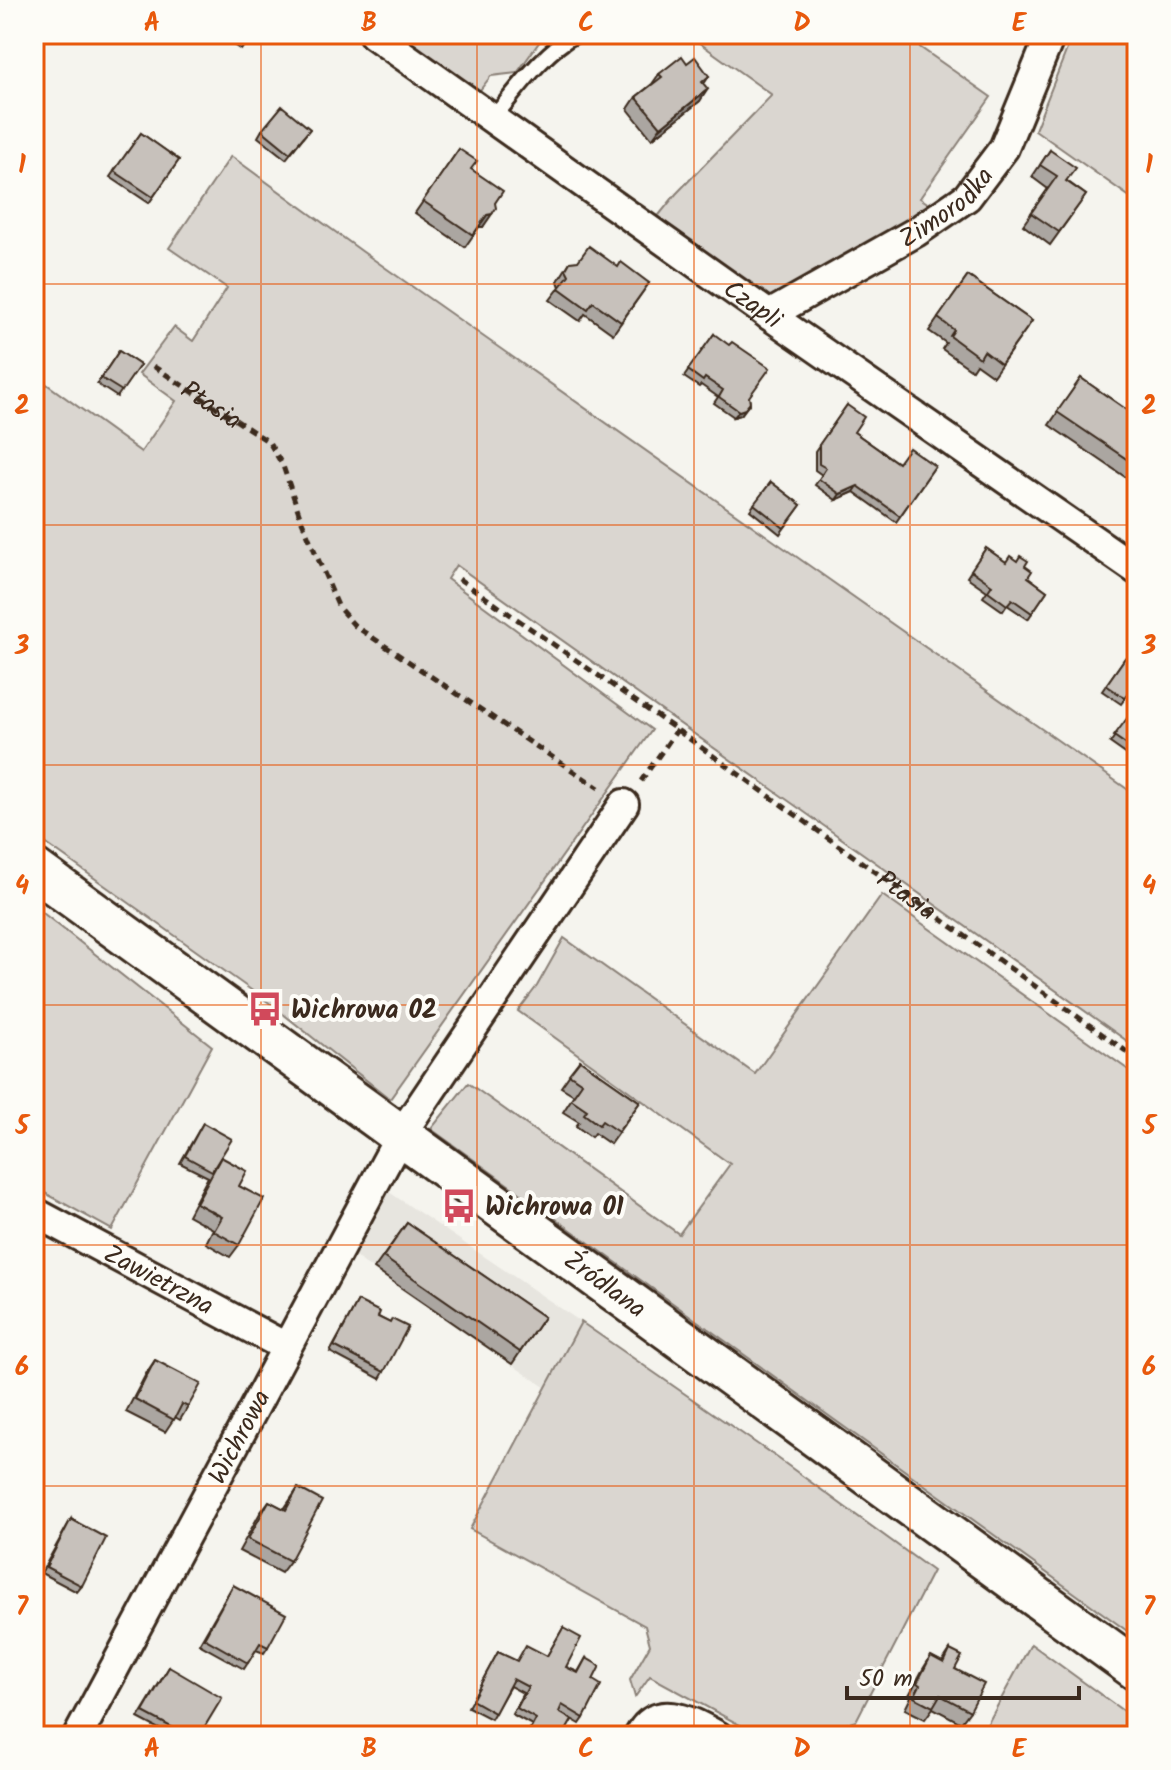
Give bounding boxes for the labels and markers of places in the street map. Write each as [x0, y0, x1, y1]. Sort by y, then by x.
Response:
bus stop icon: Wichrowa 02 [246, 990, 284, 1028]
place label: Wichrowa 02 [291, 990, 437, 1032]
bus stop icon: Wichrowa 01 [440, 1187, 478, 1225]
place label: Wichrowa 01 [485, 1187, 624, 1229]

